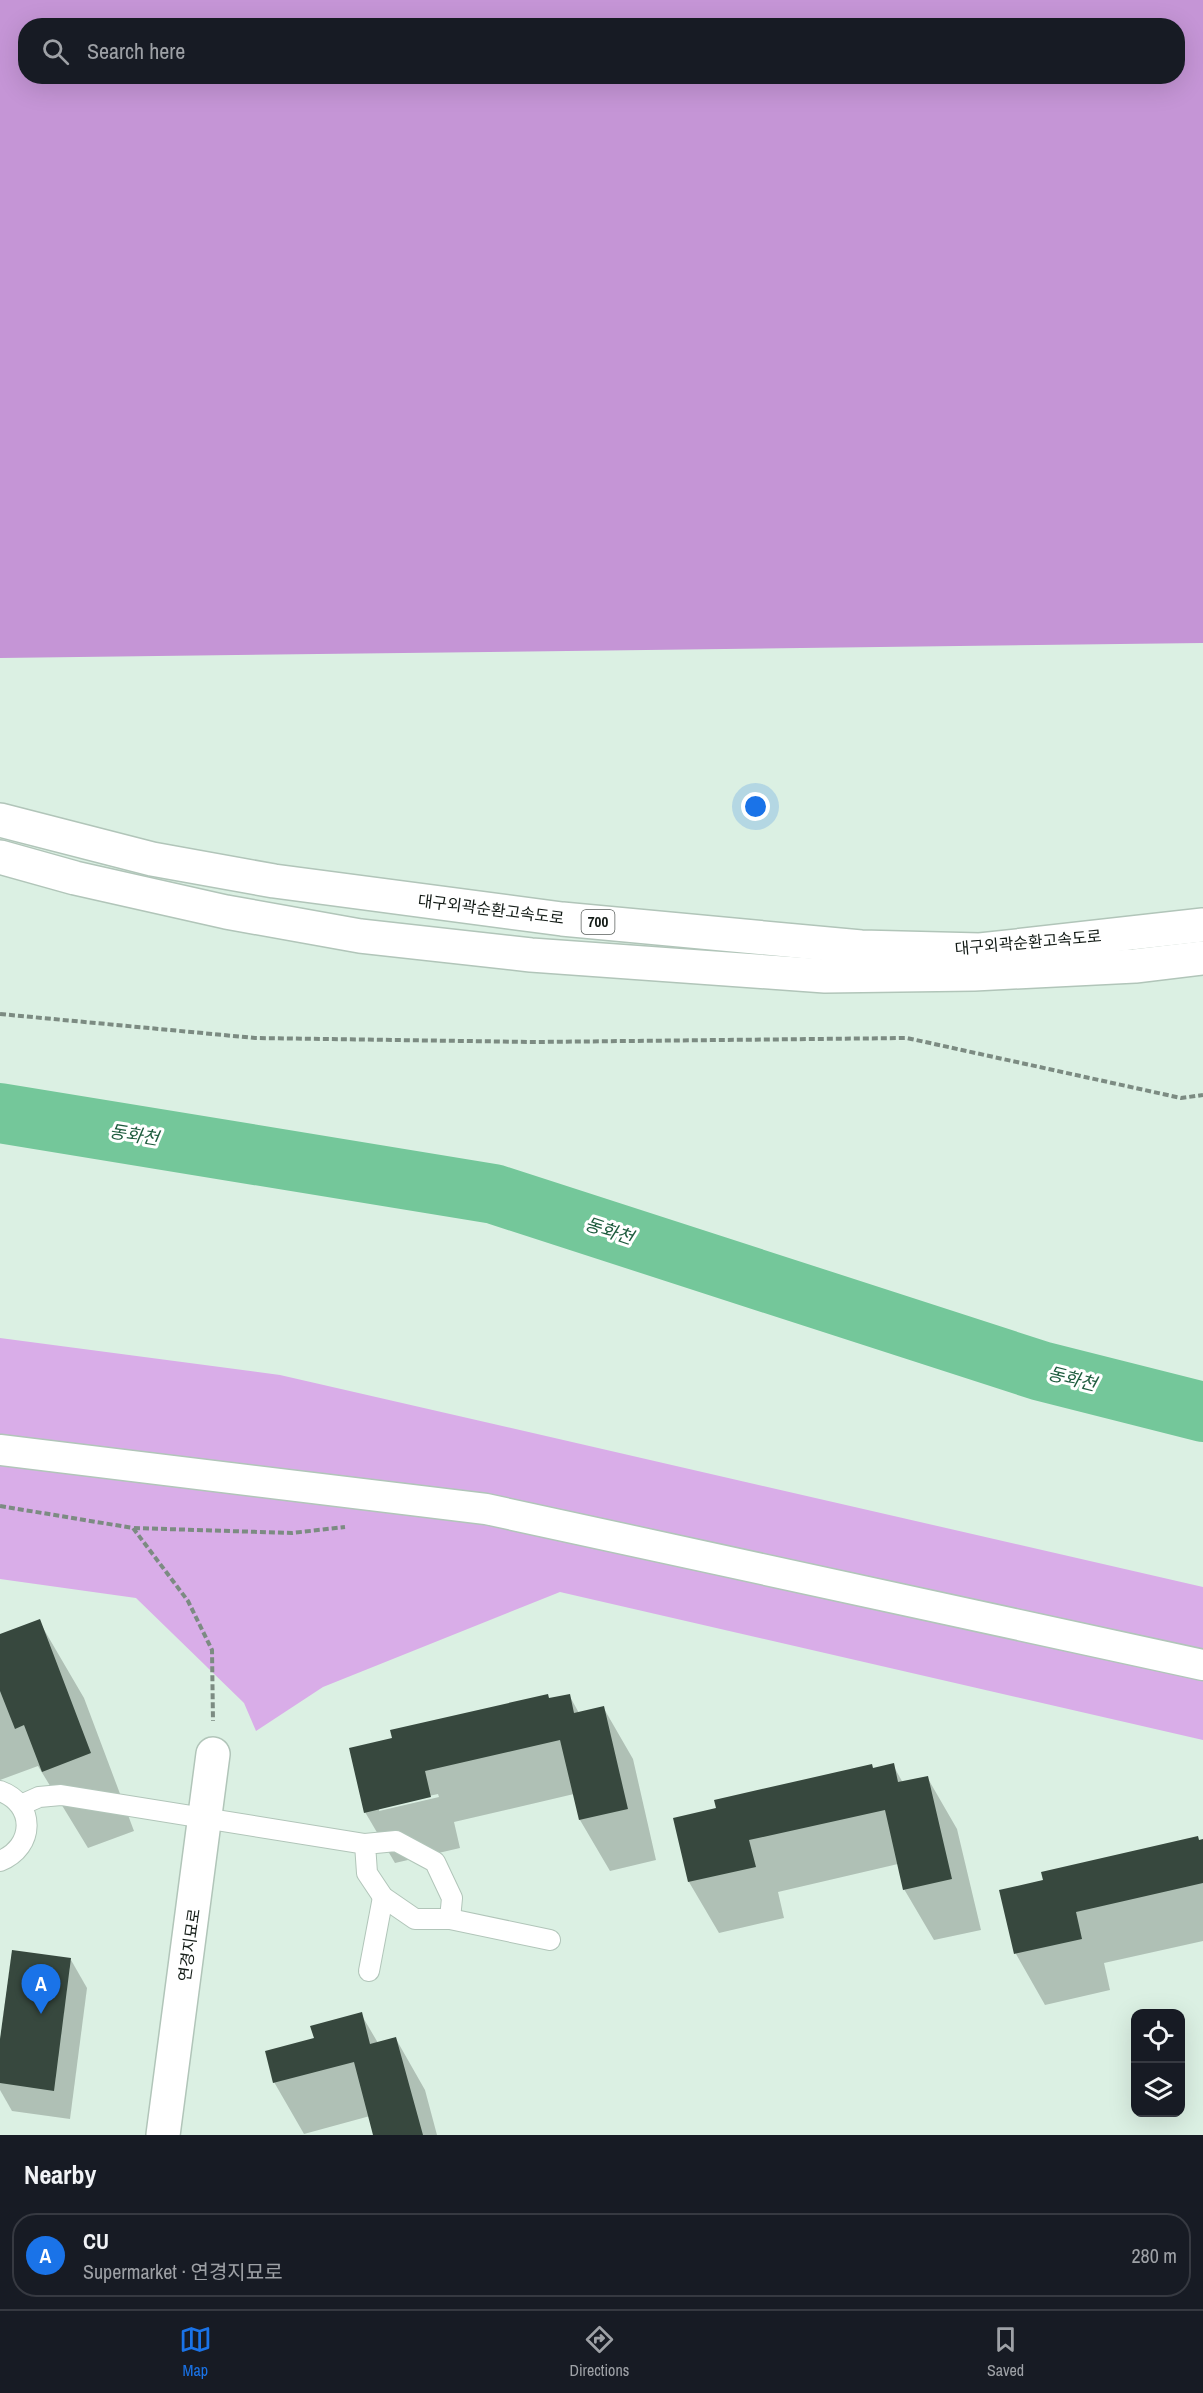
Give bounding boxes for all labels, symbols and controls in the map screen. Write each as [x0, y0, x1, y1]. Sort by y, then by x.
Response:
search box [18, 18, 1185, 84]
icon: search [39, 35, 72, 68]
text: Search here [87, 36, 185, 66]
your location [741, 792, 770, 821]
street label: 대구외곽순환고속도로 [417, 889, 566, 929]
road number: 700 [582, 910, 614, 934]
street label: 대구외곽순환고속도로 [954, 925, 1103, 959]
water label: 동화천 [108, 1118, 163, 1151]
water label: 동화천 [582, 1211, 639, 1251]
water label: 동화천 [1045, 1360, 1102, 1397]
street label: 연경지묘로 [173, 1907, 205, 1983]
pin: A [22, 1964, 60, 2014]
map controls [1131, 2009, 1185, 2117]
button: locate [1131, 2009, 1185, 2063]
button: layers [1131, 2063, 1185, 2117]
text: Nearby [24, 2157, 96, 2192]
text: CU [83, 2226, 109, 2256]
text: A [40, 2242, 51, 2269]
text: 280 m [1131, 2242, 1177, 2269]
text: Supermarket · 연경지묘로 [83, 2258, 283, 2285]
tab: Map [179, 2323, 212, 2381]
tab: Directions [569, 2323, 629, 2381]
tab: Saved [987, 2323, 1024, 2381]

